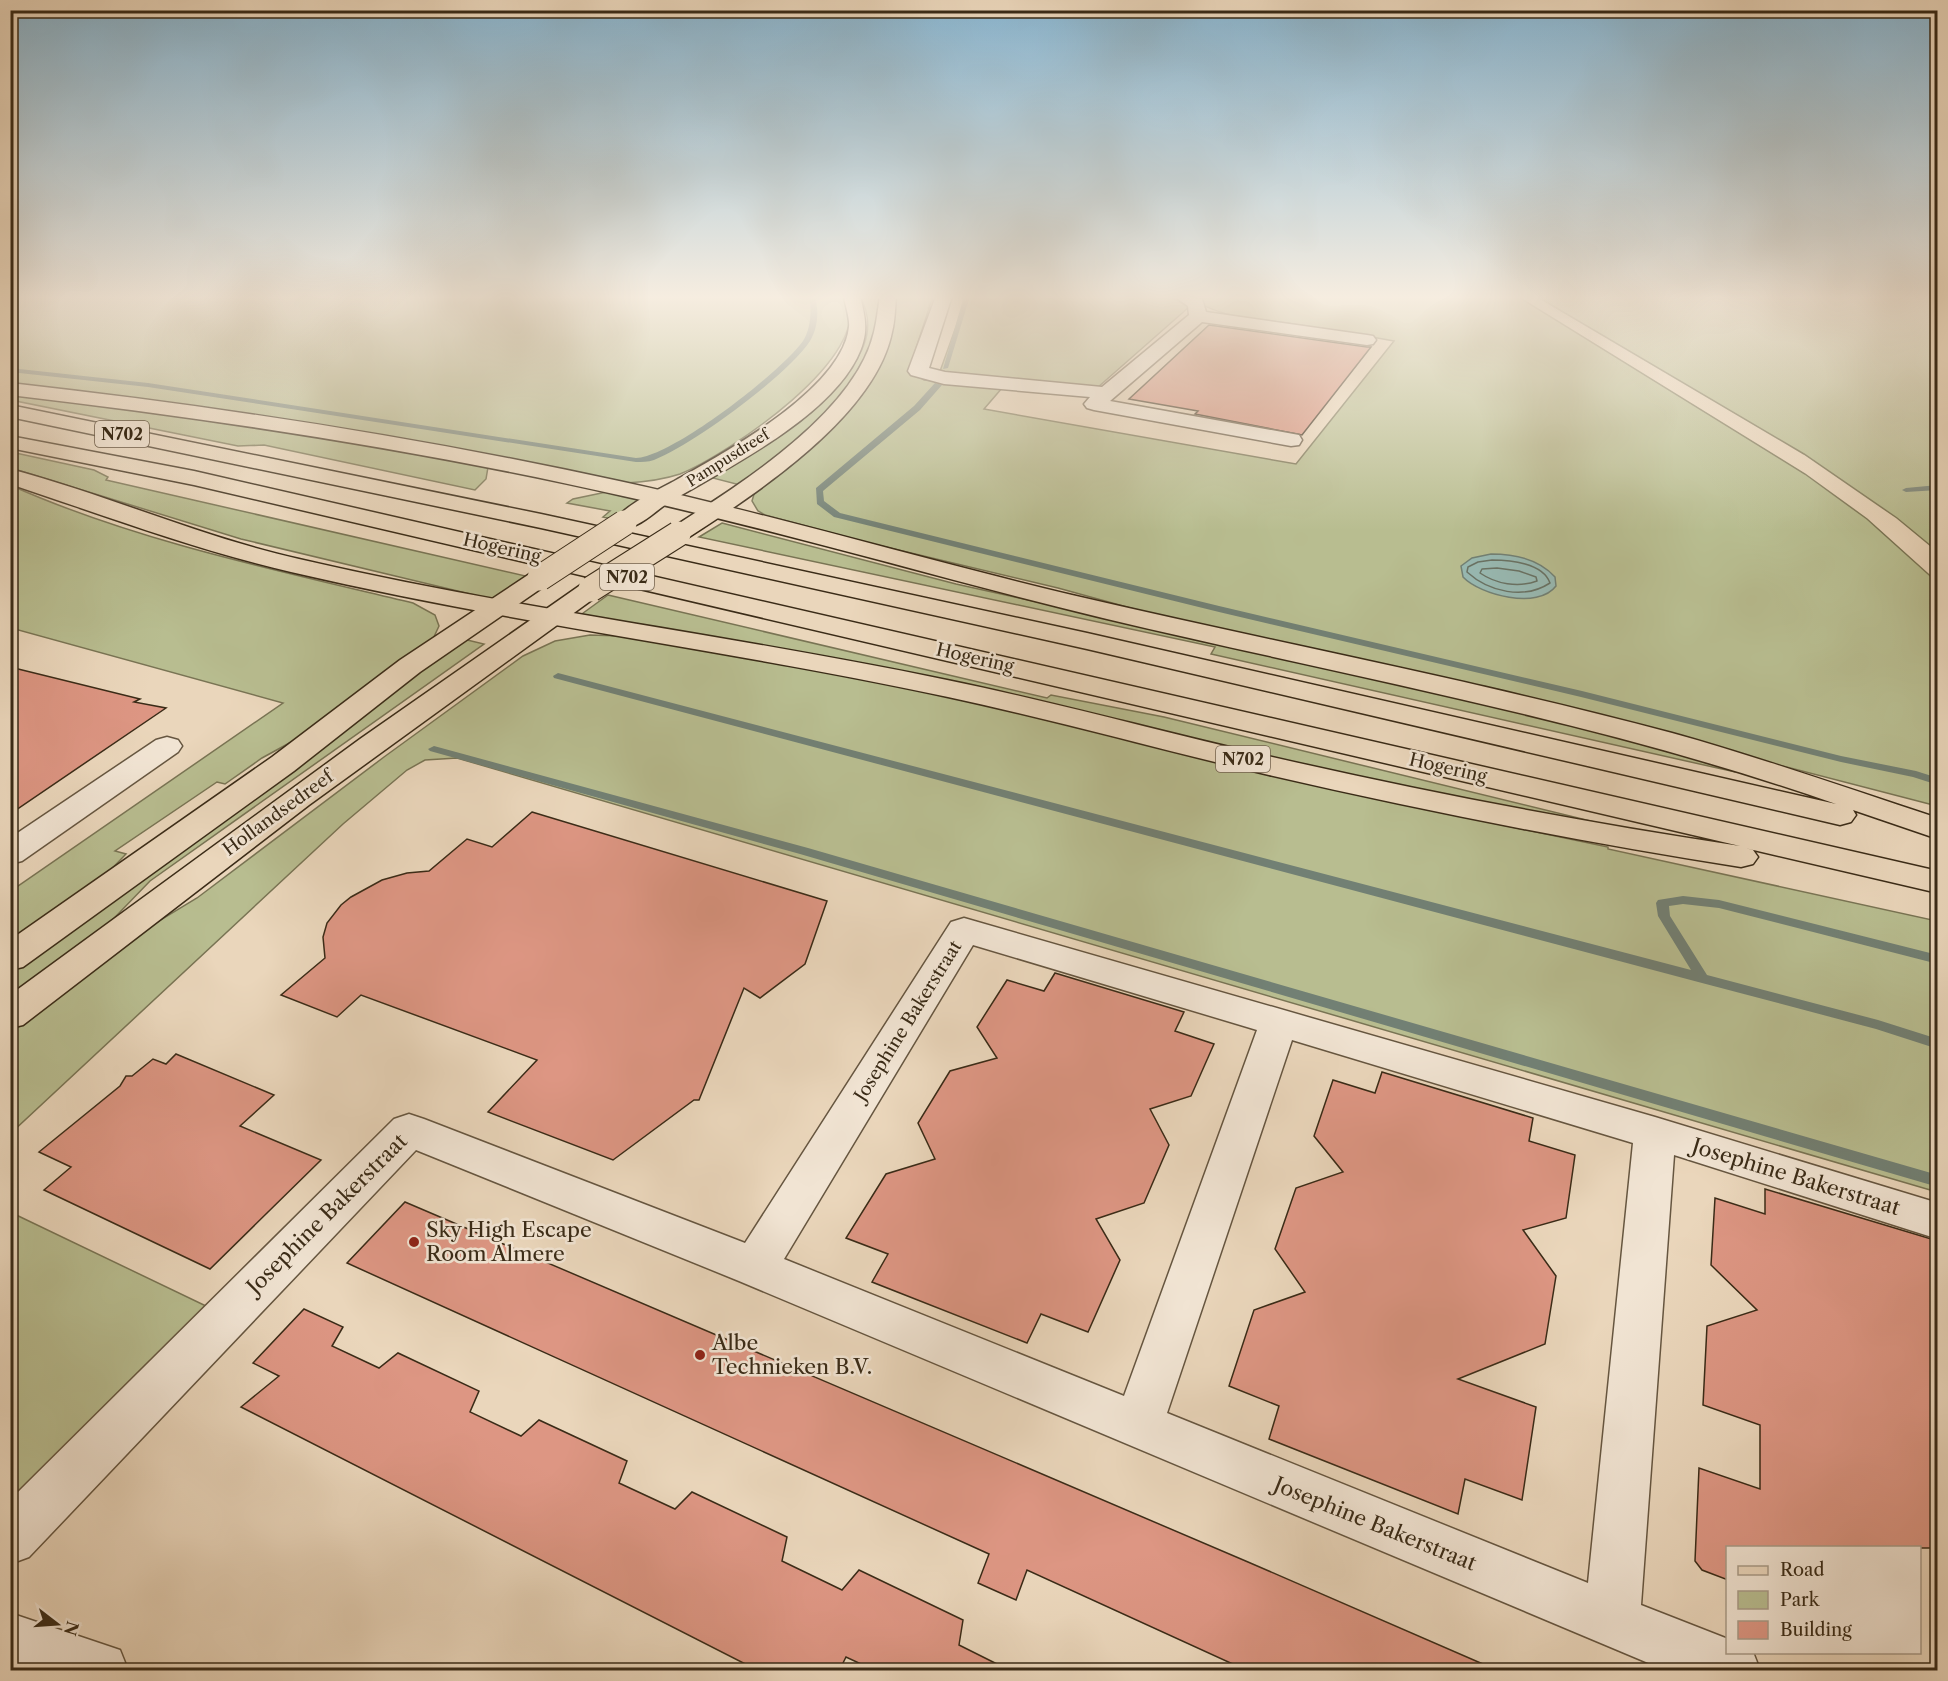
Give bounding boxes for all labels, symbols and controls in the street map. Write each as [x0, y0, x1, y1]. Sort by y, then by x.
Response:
road number: N702 [95, 421, 149, 447]
street label: Pampusdreef [683, 424, 774, 491]
street label: Hogering [461, 528, 544, 568]
road number: N702 [600, 564, 654, 590]
street label: Hogering [934, 638, 1017, 678]
road number: N702 [1216, 746, 1270, 772]
street label: Hogering [1407, 748, 1490, 788]
street label: Hollandsedreef [218, 764, 340, 860]
street label: Josephine Bakerstraat [848, 936, 967, 1108]
street label: Josephine Bakerstraat [239, 1128, 412, 1301]
street label: Josephine Bakerstraat [1686, 1132, 1904, 1220]
place label: Sky High Escape Room Almere [426, 1217, 592, 1266]
marker: Sky High Escape Room Almere [407, 1235, 421, 1249]
place label: Albe Technieken B.V. [711, 1330, 872, 1379]
marker: Albe Technieken B.V. [693, 1348, 707, 1362]
street label: Josephine Bakerstraat [1267, 1470, 1481, 1576]
legend [1726, 1546, 1921, 1654]
text: Road [1780, 1559, 1825, 1581]
text: Park [1780, 1589, 1821, 1611]
north arrow [27, 1594, 87, 1654]
text: N [60, 1619, 83, 1638]
text: Building [1780, 1619, 1852, 1641]

